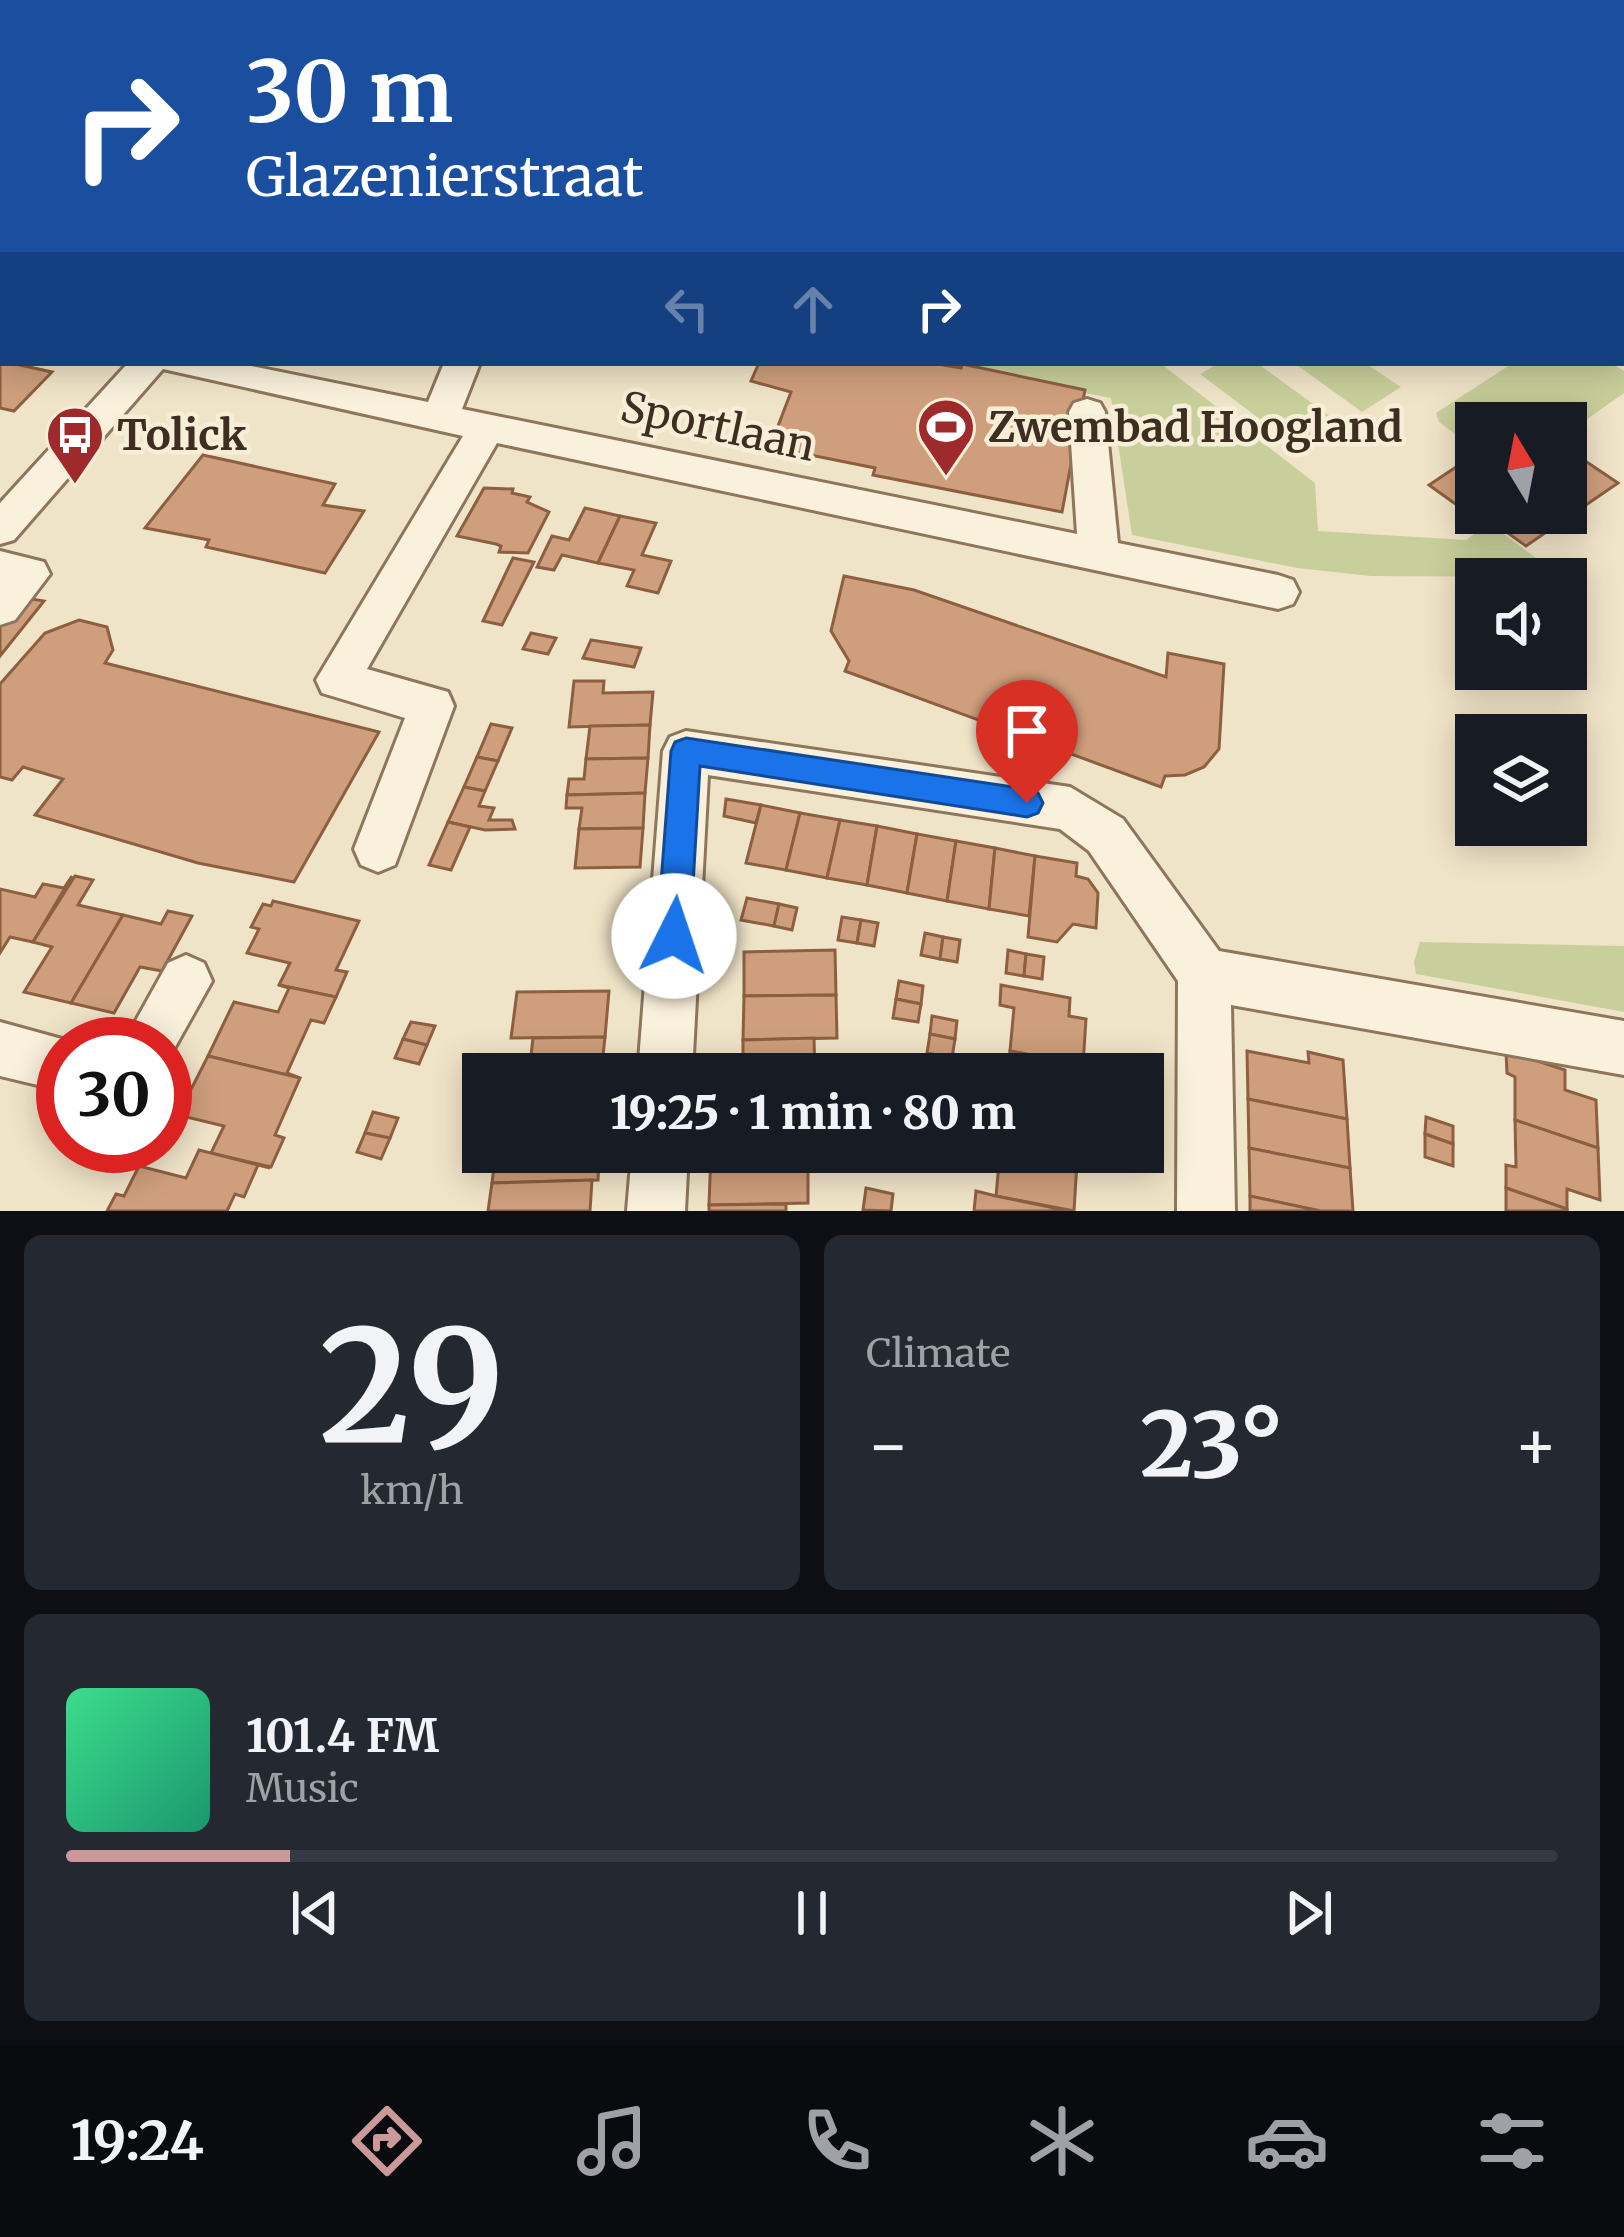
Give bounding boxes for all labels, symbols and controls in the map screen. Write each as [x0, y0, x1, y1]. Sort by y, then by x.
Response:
text: 30 m [246, 39, 453, 145]
icon: right [48, 48, 204, 204]
text: Glazenierstraat [246, 143, 644, 211]
icon: left [654, 276, 720, 342]
icon: ahead [780, 276, 846, 342]
icon: right [906, 276, 972, 342]
street label: Sportlaan [616, 380, 820, 472]
sports icon: Zwembad Hoogland [915, 396, 977, 478]
place label: Zwembad Hoogland [988, 401, 1403, 453]
north arrow [1455, 402, 1587, 534]
map controls [1455, 402, 1587, 846]
bus stop icon: Tolick [44, 404, 106, 486]
place label: Tolick [117, 409, 247, 461]
button: sound [1455, 558, 1587, 690]
pin [976, 680, 1078, 803]
icon: arrive [994, 698, 1060, 764]
button: layers [1455, 714, 1587, 846]
position arrow [611, 873, 737, 999]
speed limit sign: 30 [36, 1017, 192, 1173]
text: 19:25 · 1 min · 80 m [610, 1085, 1016, 1141]
text: 29 [319, 1289, 505, 1486]
text: Climate [866, 1329, 1010, 1378]
text: 23° [1140, 1388, 1284, 1502]
text: − [866, 1404, 910, 1487]
text: + [1514, 1404, 1558, 1487]
text: km/h [360, 1466, 464, 1515]
text: 101.4 FM [246, 1708, 439, 1764]
text: Music [246, 1764, 359, 1813]
icon: previous [282, 1880, 348, 1946]
icon: pause [779, 1880, 845, 1946]
icon: next [1276, 1880, 1342, 1946]
icon: directions [345, 2099, 429, 2183]
icon: music [570, 2099, 654, 2183]
icon: phone [795, 2099, 879, 2183]
icon: climate [1020, 2099, 1104, 2183]
icon: car [1245, 2099, 1329, 2183]
icon: filters [1470, 2099, 1554, 2183]
text: 19:24 [70, 2107, 204, 2175]

